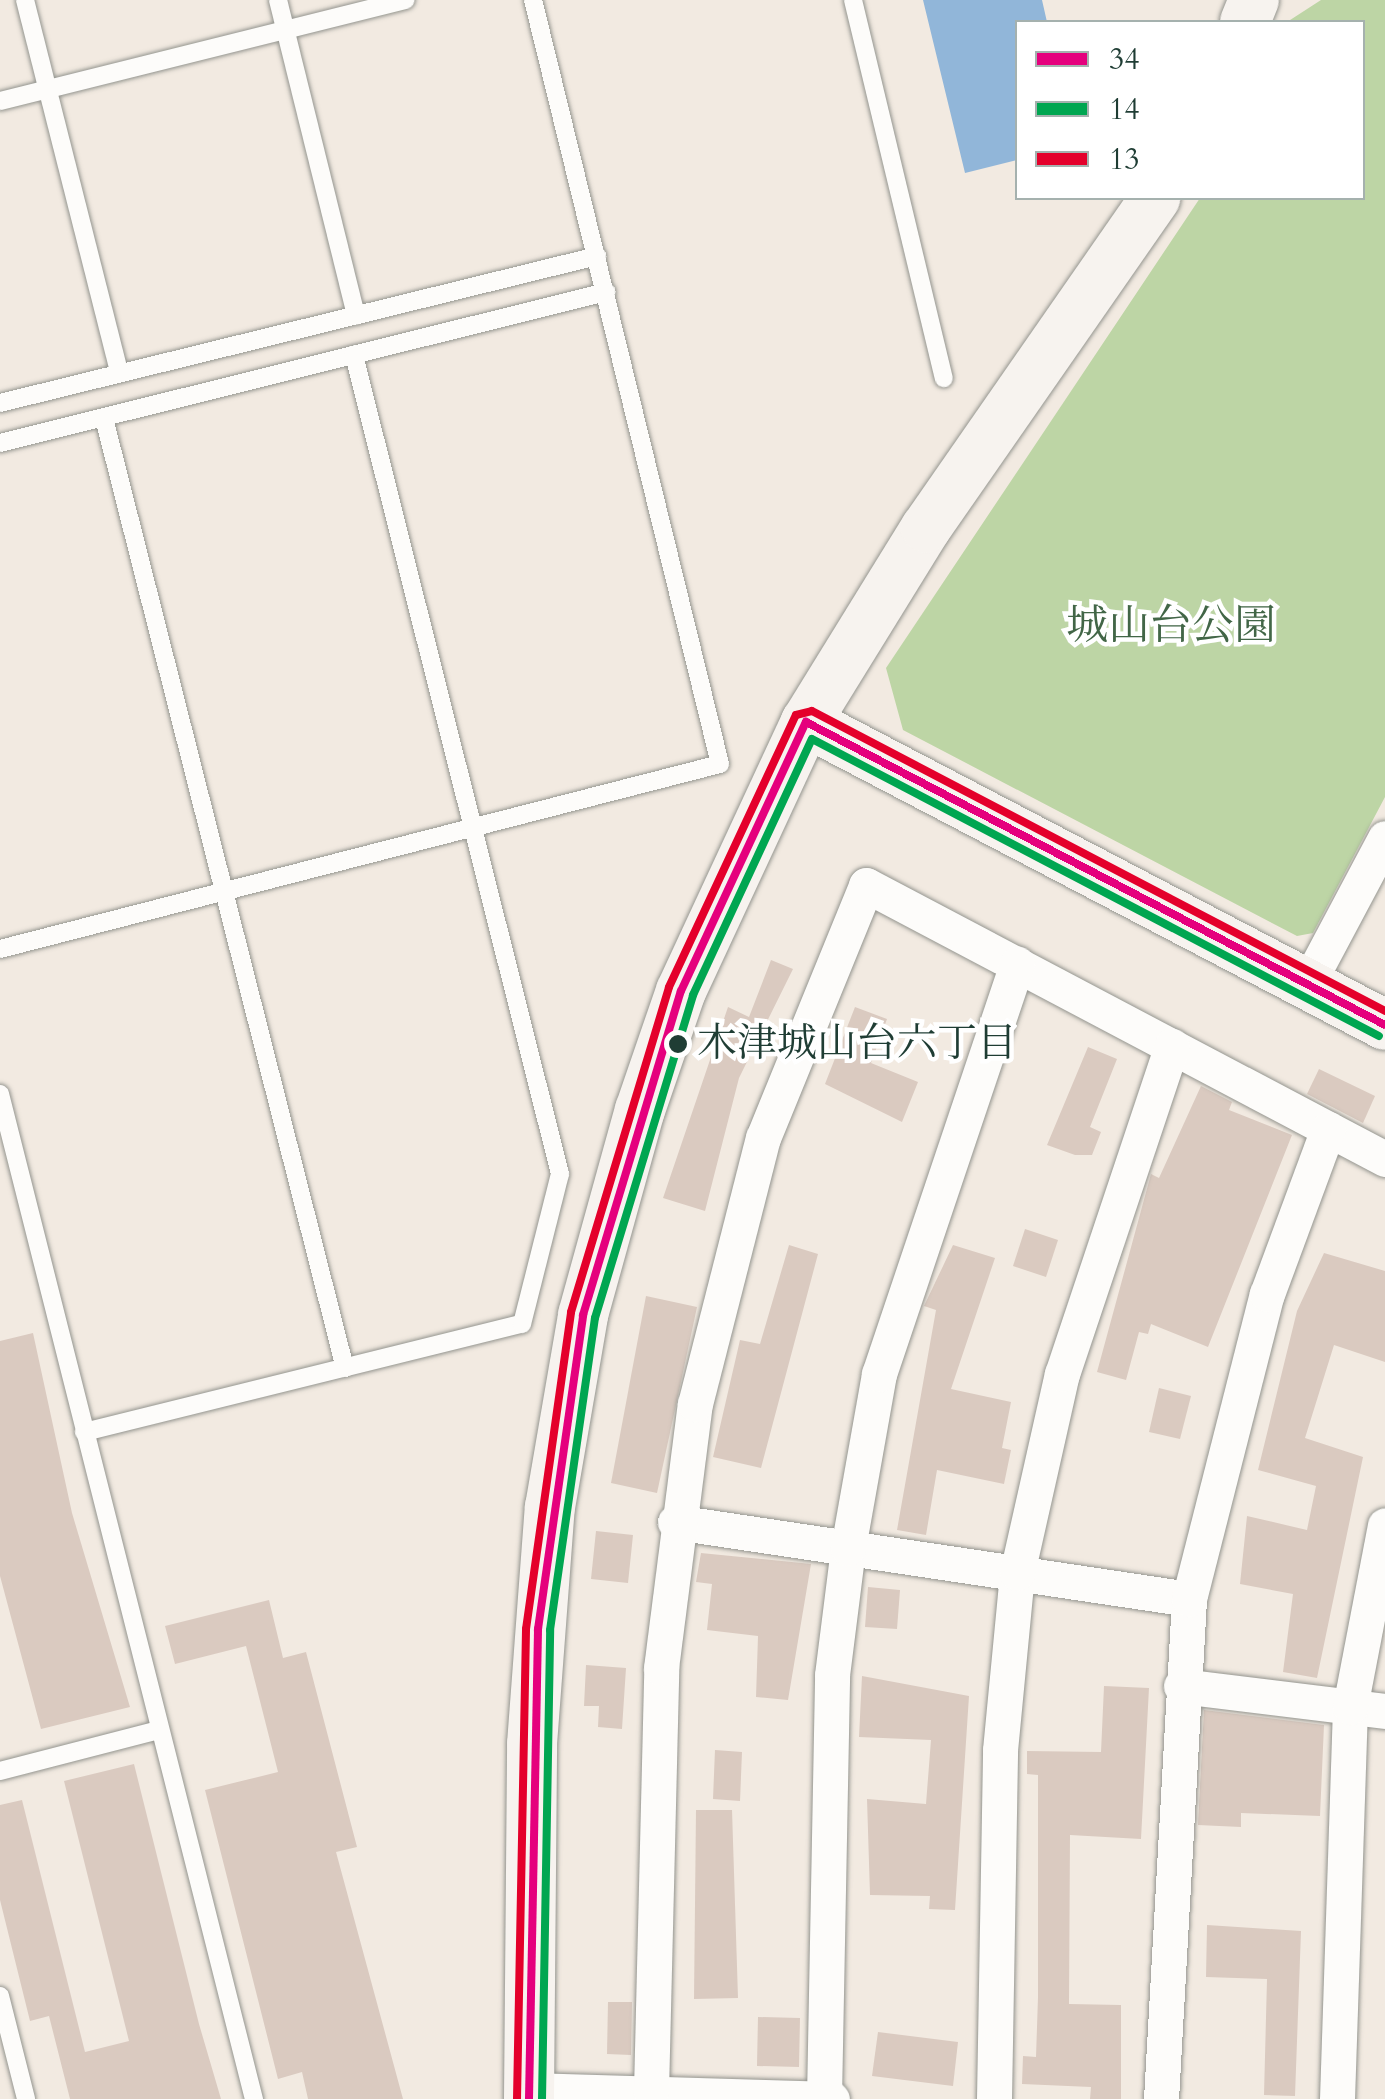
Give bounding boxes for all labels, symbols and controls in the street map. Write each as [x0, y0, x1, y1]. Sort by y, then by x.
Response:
legend [1015, 20, 1365, 200]
text: 34 [1109, 39, 1140, 80]
text: 14 [1109, 89, 1140, 130]
text: 13 [1109, 139, 1140, 180]
park label: 城山台公園 [1066, 601, 1276, 651]
place label: 木津城山台六丁目 [697, 1020, 1017, 1068]
marker: 木津城山台六丁目 [668, 1034, 688, 1054]

